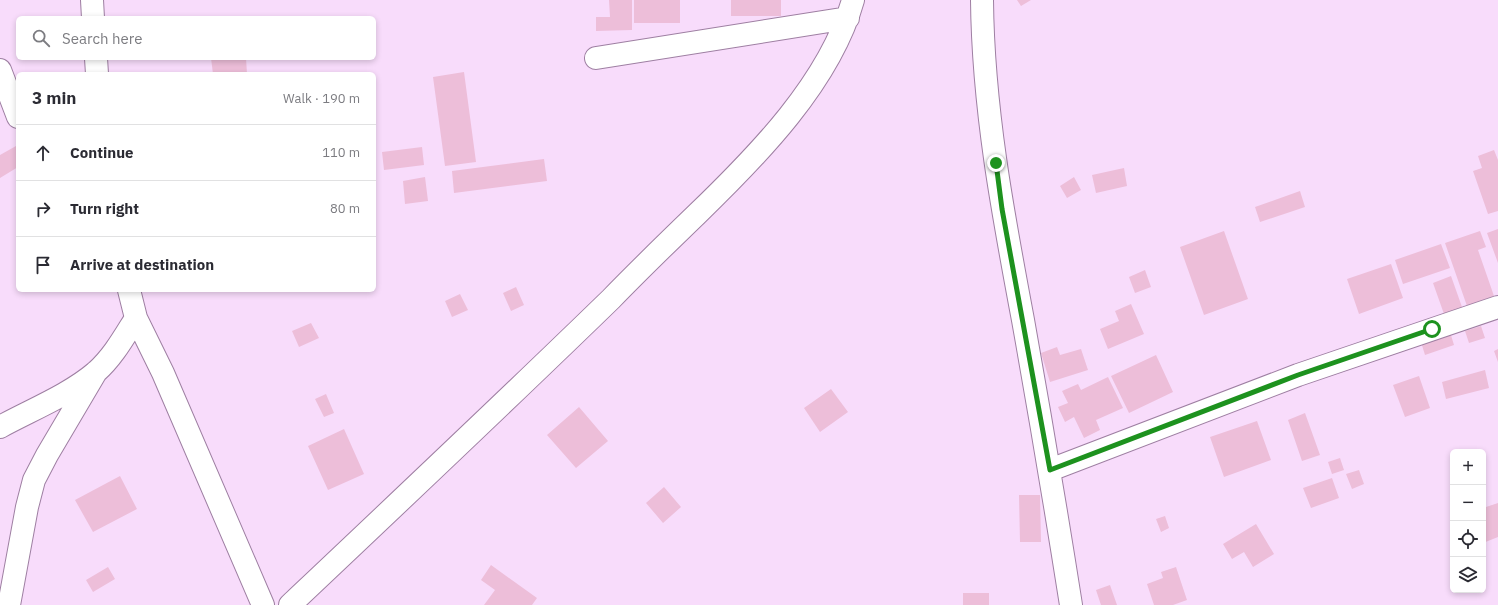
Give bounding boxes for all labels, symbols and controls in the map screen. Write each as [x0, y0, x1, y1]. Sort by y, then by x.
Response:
search box [16, 16, 376, 60]
icon: search [30, 27, 52, 49]
text: Search here [62, 29, 142, 48]
text: 3 min [32, 87, 76, 109]
text: Walk · 190 m [283, 90, 360, 107]
icon: ahead [32, 142, 54, 164]
text: Continue [70, 143, 134, 162]
text: 110 m [322, 144, 360, 161]
route end [987, 154, 1005, 172]
icon: right [32, 198, 54, 220]
text: Turn right [70, 199, 139, 218]
text: 80 m [330, 200, 360, 217]
icon: arrive [32, 254, 54, 276]
text: Arrive at destination [70, 255, 214, 274]
route start [1423, 320, 1441, 338]
map controls [1450, 449, 1486, 593]
button: + [1450, 449, 1486, 485]
button: − [1450, 485, 1486, 521]
button: locate [1450, 521, 1486, 557]
button: layers [1450, 557, 1486, 593]

